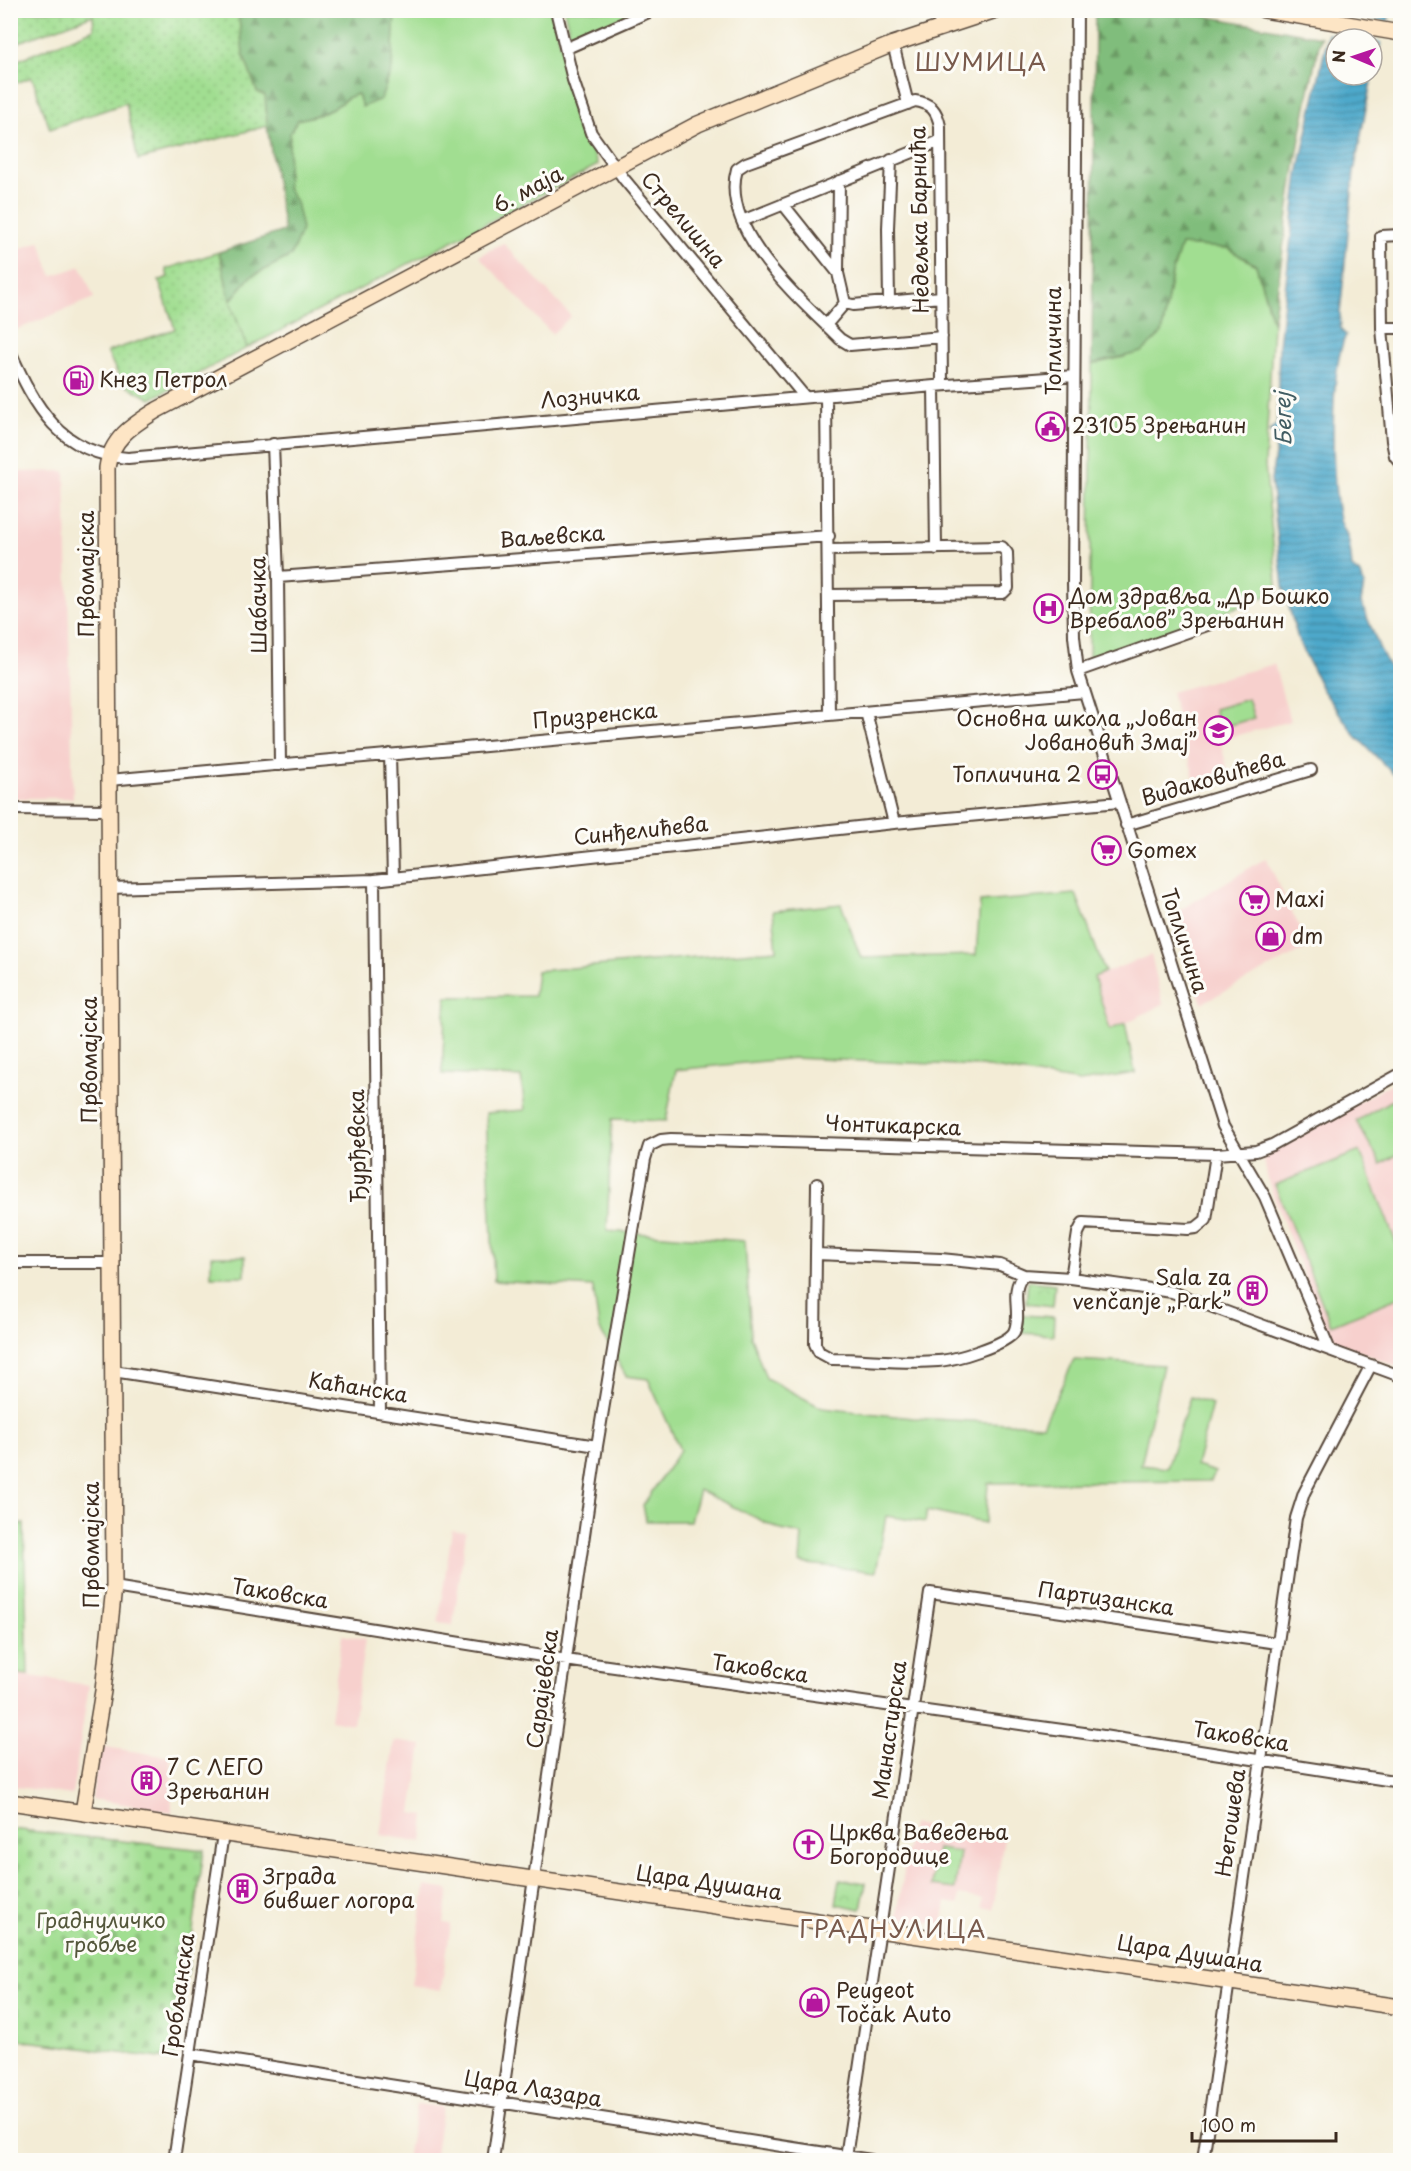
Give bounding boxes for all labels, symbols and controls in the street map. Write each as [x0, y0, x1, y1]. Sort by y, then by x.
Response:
north arrow [1324, 27, 1384, 87]
district label: ШУМИЦА [914, 43, 1048, 79]
text: N [1326, 50, 1350, 63]
street label: Недељка Барнића [900, 125, 936, 314]
street label: 6. маја [486, 156, 569, 220]
street label: Стрелишна [634, 163, 735, 275]
street label: Топличина [1036, 286, 1068, 395]
place label: Кнез Петрол [99, 362, 227, 394]
fuel station icon: Кнез Петрол [62, 364, 94, 396]
street label: Лозничка [539, 375, 641, 415]
water label: Бегеј [1264, 388, 1298, 446]
place label: 23105 Зрењанин [1072, 408, 1246, 440]
public building icon: 23105 Зрењанин [1035, 410, 1067, 442]
street label: Првомајска [69, 511, 101, 637]
street label: Ваљевска [498, 515, 605, 555]
street label: Шабачка [240, 555, 274, 654]
place label: Дом здравља „Др Бошко Вребалов” Зрењанин [1068, 579, 1330, 635]
hospital icon: Дом здравља „Др Бошко Вребалов” Зрењанин [1032, 593, 1064, 625]
street label: Призренска [531, 693, 658, 735]
place label: Основна школа „Јован Јовановић Змај” [956, 701, 1197, 757]
school or university icon: Основна школа „Јован Јовановић Змај” [1202, 715, 1234, 747]
street label: Видаковићева [1137, 741, 1288, 813]
place label: Топличина 2 [952, 757, 1081, 789]
bus stop icon: Топличина 2 [1086, 759, 1118, 791]
street label: Синђелићева [572, 806, 710, 852]
place label: Gomex [1127, 833, 1197, 865]
supermarket icon: Gomex [1090, 835, 1122, 867]
place label: Maxi [1275, 882, 1325, 914]
street label: Топличина [1154, 884, 1218, 998]
supermarket icon: Maxi [1238, 884, 1270, 916]
place label: dm [1292, 919, 1323, 951]
shop icon: dm [1255, 921, 1287, 953]
street label: Првомајска [72, 997, 104, 1123]
street label: Ђурђевска [339, 1089, 373, 1203]
street label: Чонтикарска [824, 1106, 962, 1142]
place label: Sala za venčanje „Park” [1072, 1260, 1232, 1316]
building icon: Sala za venčanje „Park” [1236, 1274, 1268, 1306]
street label: Каћанска [306, 1362, 410, 1410]
street label: Првомајска [74, 1482, 106, 1608]
street label: Таковска [230, 1569, 331, 1615]
street label: Партизанска [1036, 1572, 1176, 1622]
street label: Сарајевска [517, 1627, 565, 1751]
street label: Таковска [710, 1644, 811, 1690]
street label: Манастирска [862, 1658, 914, 1801]
street label: Таковска [1191, 1712, 1292, 1758]
place label: 7 С ЛЕГО Зрењанин [167, 1750, 270, 1806]
building icon: 7 С ЛЕГО Зрењанин [130, 1764, 162, 1796]
street label: Његошева [1206, 1767, 1252, 1879]
place label: Црква Ваведења Богородице [829, 1815, 1008, 1871]
church icon: Црква Ваведења Богородице [792, 1829, 824, 1861]
street label: Цара Душана [634, 1855, 785, 1907]
place label: Зграда бившег логора [262, 1859, 414, 1915]
building icon: Зграда бившег логора [226, 1873, 258, 1905]
park label: Граднуличко гробље [36, 1903, 166, 1959]
district label: ГРАДНУЛИЦА [799, 1910, 987, 1946]
street label: Цара Душана [1115, 1925, 1266, 1979]
street label: Гробљанска [153, 1931, 202, 2058]
place label: Peugeot Točak Auto [836, 1973, 951, 2029]
shop icon: Peugeot Točak Auto [799, 1987, 831, 2019]
street label: Цара Лазара [462, 2060, 605, 2114]
scale bar [1192, 2105, 1336, 2143]
text: 100 m [1201, 2111, 1256, 2138]

